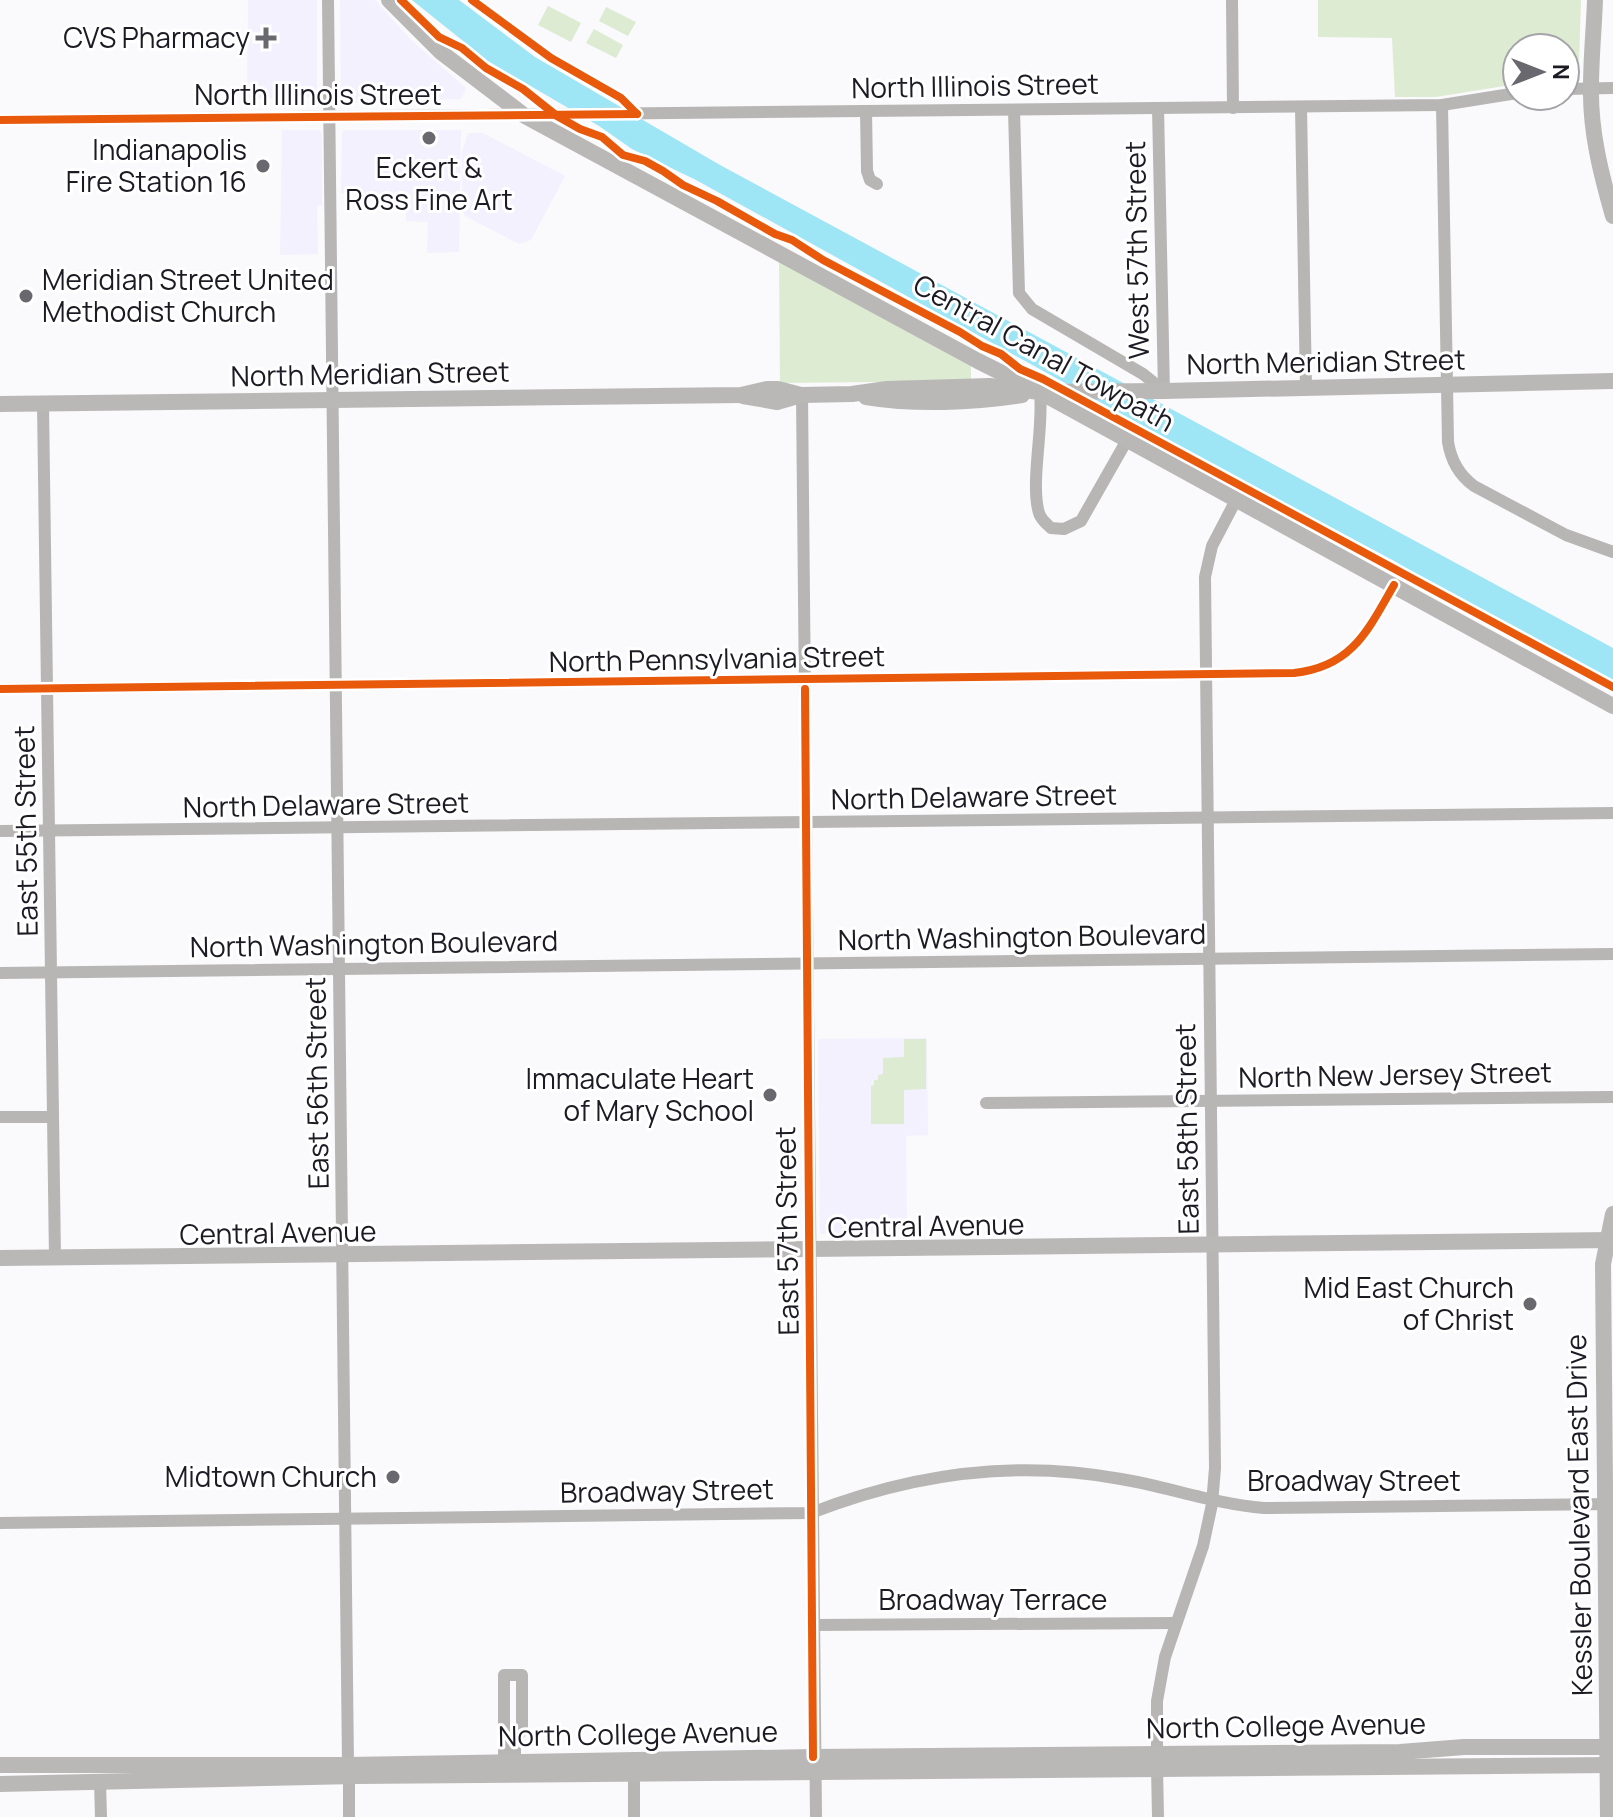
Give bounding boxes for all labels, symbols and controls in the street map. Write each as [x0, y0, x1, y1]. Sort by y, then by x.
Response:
place label: CVS Pharmacy [63, 18, 250, 56]
marker: CVS Pharmacy [257, 29, 275, 47]
north arrow [1501, 32, 1581, 112]
street label: North Illinois Street [851, 64, 1099, 106]
text: N [1546, 64, 1576, 80]
street label: North Illinois Street [194, 75, 442, 113]
marker: Eckert & Ross Fine Art [420, 129, 438, 147]
place label: Indianapolis Fire Station 16 [66, 130, 247, 200]
street label: West 57th Street [1115, 141, 1157, 359]
place label: Eckert & Ross Fine Art [345, 148, 513, 218]
marker: Indianapolis Fire Station 16 [254, 157, 272, 175]
place label: Meridian Street United Methodist Church [42, 260, 334, 330]
street label: Central Canal Towpath [907, 265, 1182, 440]
marker: Meridian Street United Methodist Church [17, 287, 35, 305]
street label: North Meridian Street [1186, 340, 1466, 382]
street label: North Meridian Street [230, 352, 510, 394]
street label: North Pennsylvania Street [549, 636, 885, 680]
street label: East 55th Street [4, 725, 46, 937]
street label: North Delaware Street [831, 775, 1117, 817]
street label: North Delaware Street [183, 783, 469, 825]
street label: North Washington Boulevard [838, 914, 1206, 958]
street label: North Washington Boulevard [190, 921, 558, 965]
street label: East 56th Street [295, 977, 337, 1189]
street label: East 58th Street [1165, 1023, 1207, 1235]
street label: North New Jersey Street [1238, 1052, 1552, 1096]
place label: Immaculate Heart of Mary School [525, 1059, 754, 1129]
marker: Immaculate Heart of Mary School [761, 1086, 779, 1104]
street label: East 57th Street [765, 1126, 807, 1336]
street label: Central Avenue [827, 1204, 1025, 1246]
street label: Central Avenue [179, 1211, 377, 1253]
place label: Mid East Church of Christ [1303, 1268, 1514, 1338]
marker: Mid East Church of Christ [1521, 1295, 1539, 1313]
street label: Kessler Boulevard East Drive [1556, 1334, 1600, 1696]
place label: Midtown Church [165, 1457, 377, 1495]
street label: Broadway Street [1247, 1461, 1461, 1499]
marker: Midtown Church [384, 1468, 402, 1486]
street label: Broadway Street [560, 1469, 774, 1511]
street label: Broadway Terrace [879, 1580, 1107, 1618]
street label: North College Avenue [1146, 1704, 1426, 1746]
street label: North College Avenue [498, 1712, 778, 1754]

